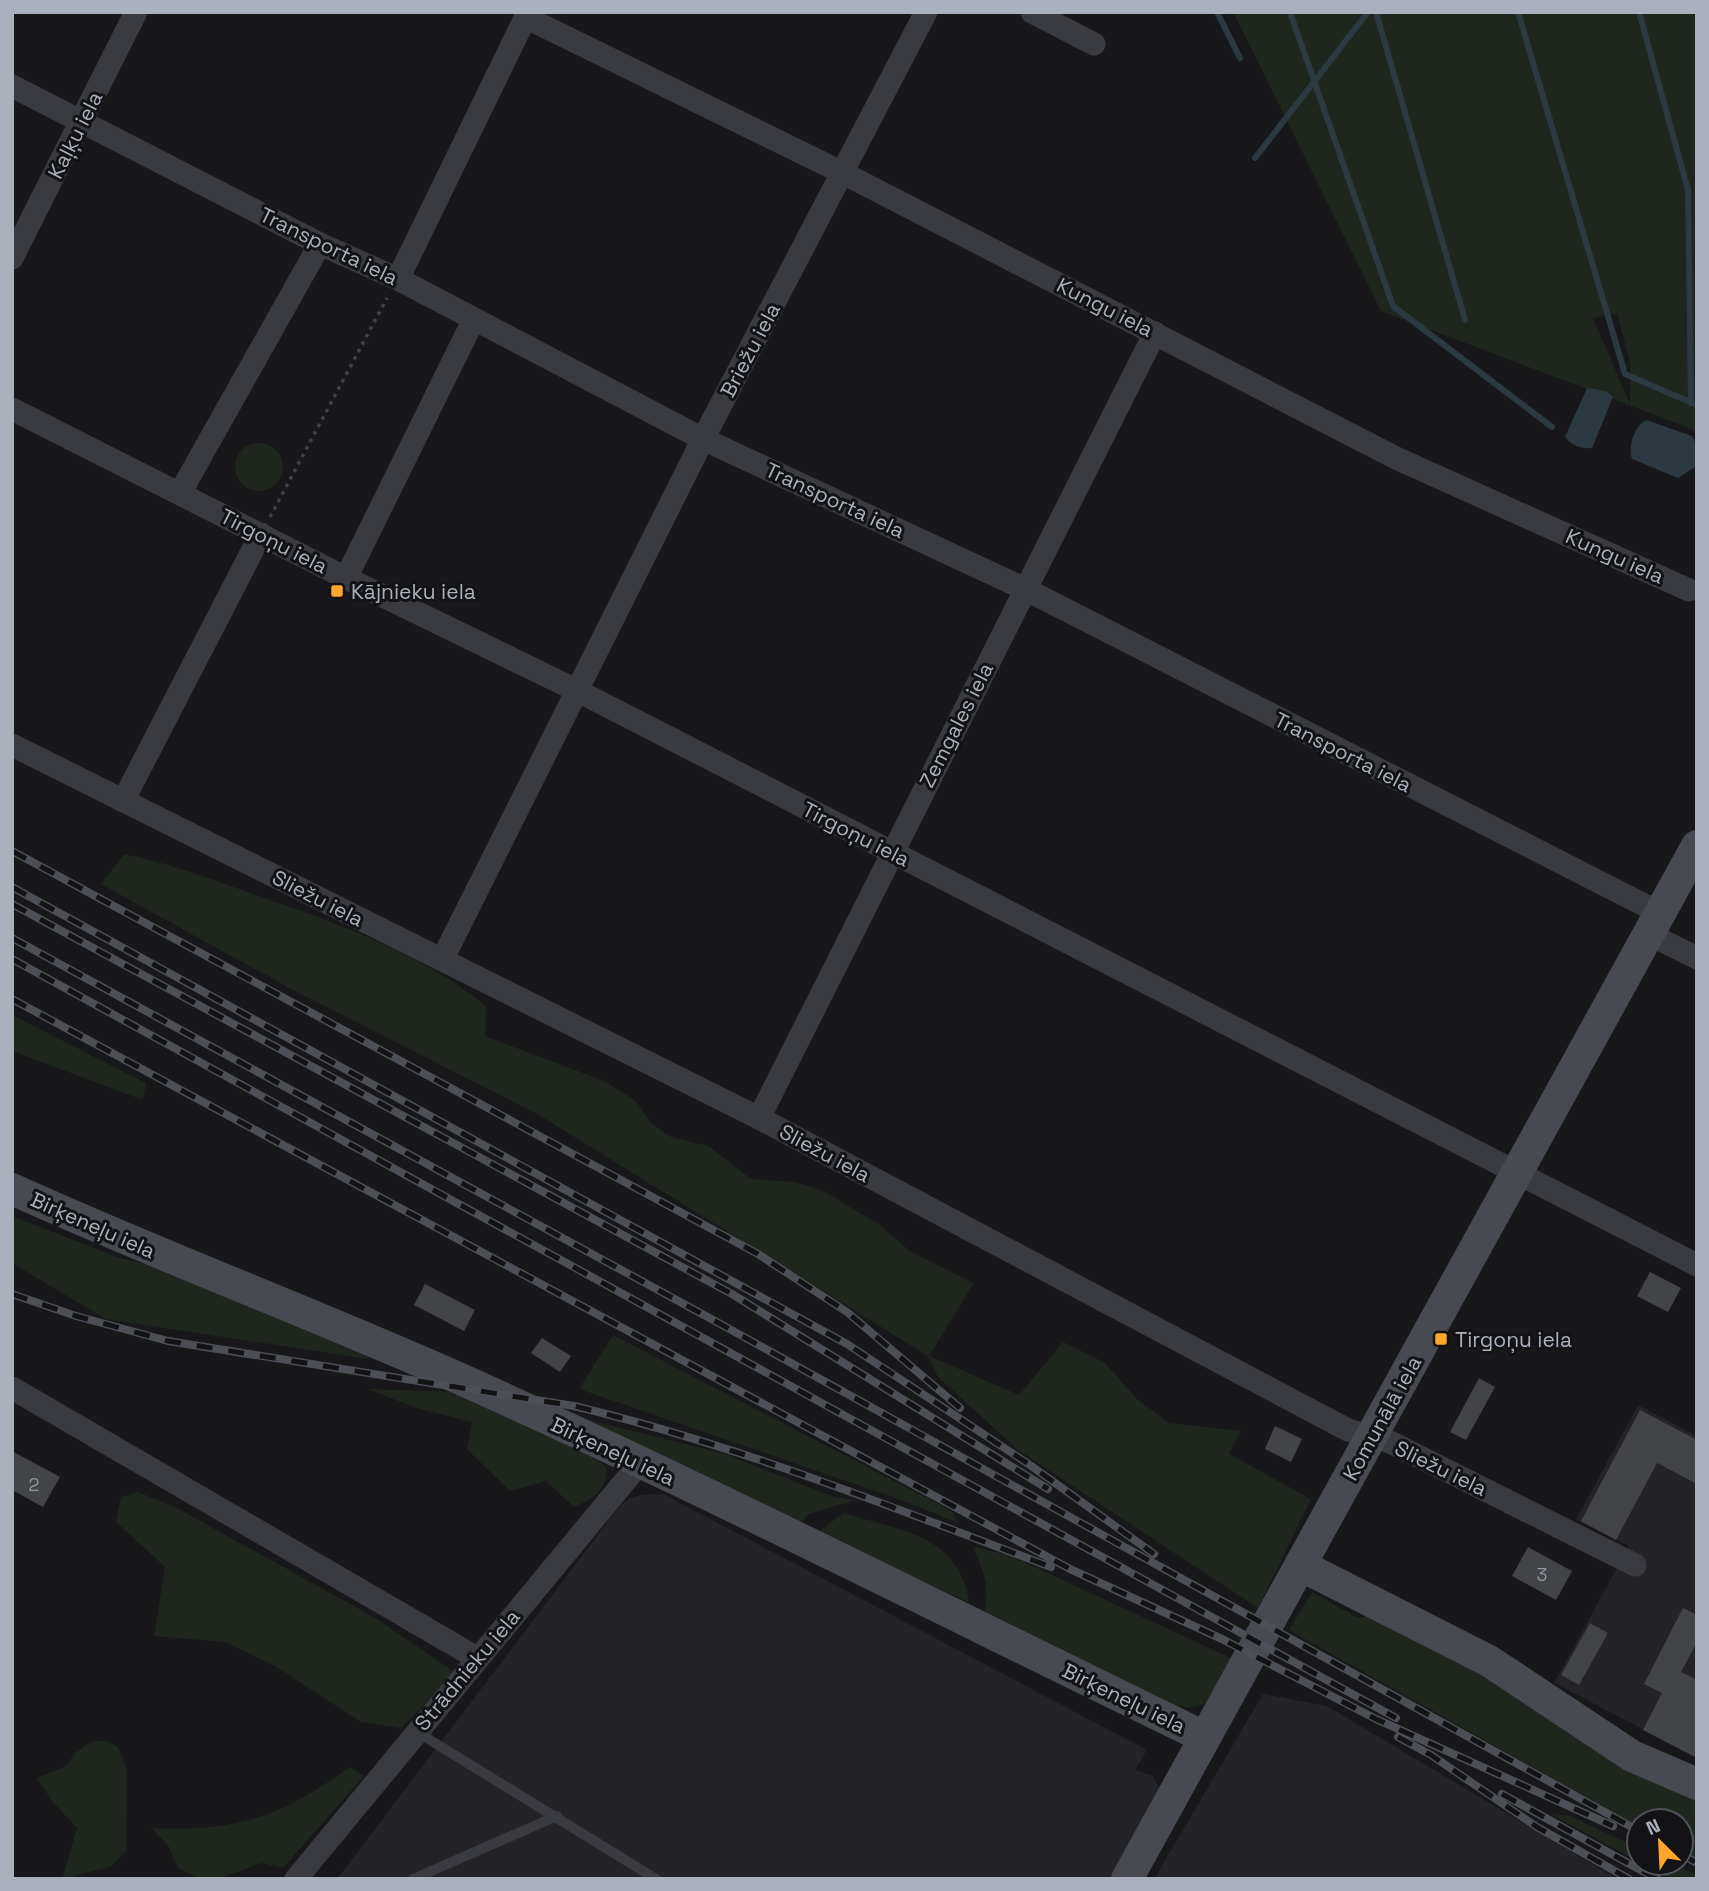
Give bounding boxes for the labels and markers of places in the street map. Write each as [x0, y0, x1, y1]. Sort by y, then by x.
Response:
place label: Kājnieku iela [351, 578, 476, 605]
marker: Kājnieku iela [329, 583, 345, 599]
place label: Tirgoņu iela [1455, 1326, 1572, 1353]
marker: Tirgoņu iela [1433, 1331, 1449, 1347]

